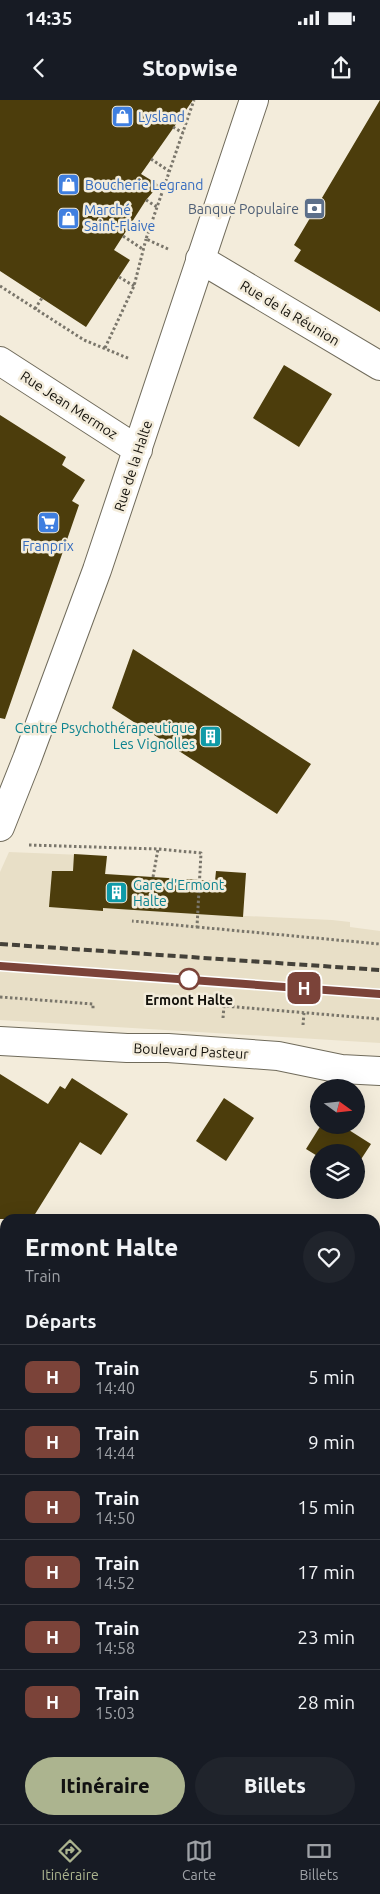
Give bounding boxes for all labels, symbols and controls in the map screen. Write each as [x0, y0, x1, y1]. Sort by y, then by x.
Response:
text: 14:35 [25, 7, 73, 29]
icon: back [25, 54, 53, 82]
icon: share [327, 54, 355, 82]
text: Stopwise [142, 55, 238, 80]
shop icon: Lysland [110, 105, 134, 129]
place label: Lysland [138, 109, 185, 125]
shop icon: Boucherie Legrand [57, 173, 81, 197]
place label: Boucherie Legrand [85, 177, 204, 193]
bank icon: Banque Populaire [303, 197, 327, 221]
place label: Banque Populaire [188, 201, 299, 217]
place label: Marché Saint-Flaive [84, 202, 155, 234]
shop icon: Marché Saint-Flaive [56, 206, 80, 230]
street label: Rue de la Réunion [238, 277, 342, 349]
street label: Rue Jean Mermoz [17, 368, 121, 442]
street label: Rue de la Halte [111, 418, 155, 514]
supermarket icon: Franprix [36, 511, 60, 535]
place label: Franprix [22, 538, 74, 554]
place label: Centre Psychothérapeutique Les Vignolles [15, 720, 195, 752]
building icon: Centre Psychothérapeutique Les Vignolles [199, 724, 223, 748]
place label: Gare d'Ermont Halte [133, 877, 225, 909]
building icon: Gare d'Ermont Halte [105, 881, 129, 905]
marker: Ermont Halte [178, 968, 200, 990]
line badge: H [288, 972, 320, 1004]
text: H [297, 978, 311, 998]
place label: Ermont Halte [145, 992, 233, 1008]
street label: Boulevard Pasteur [133, 1040, 250, 1062]
north arrow [310, 1079, 365, 1134]
map controls [310, 1079, 365, 1199]
button: layers [310, 1144, 365, 1199]
button: heart [303, 1231, 355, 1283]
text: Ermont Halte [25, 1234, 178, 1261]
text: Train [25, 1267, 61, 1285]
text: Départs [25, 1310, 96, 1332]
text: Train [95, 1357, 140, 1379]
text: 5 min [308, 1366, 355, 1388]
text: H [46, 1367, 59, 1387]
text: 14:40 [95, 1379, 135, 1397]
text: Train [95, 1422, 140, 1444]
text: 9 min [308, 1431, 355, 1453]
text: H [46, 1432, 59, 1452]
text: 14:44 [95, 1444, 135, 1462]
text: Train [95, 1487, 140, 1509]
text: 15 min [297, 1496, 355, 1518]
text: H [46, 1497, 59, 1517]
text: 14:50 [95, 1509, 135, 1527]
text: Train [95, 1552, 140, 1574]
text: 17 min [297, 1561, 355, 1583]
text: H [46, 1562, 59, 1582]
text: 14:52 [95, 1574, 135, 1592]
text: Train [95, 1617, 140, 1639]
text: 23 min [297, 1626, 355, 1648]
text: H [46, 1627, 59, 1647]
text: 14:58 [95, 1639, 135, 1657]
text: Train [95, 1682, 140, 1704]
text: 28 min [297, 1691, 355, 1713]
text: H [46, 1692, 59, 1712]
text: 15:03 [95, 1704, 135, 1722]
button: Itinéraire [25, 1757, 185, 1815]
button: Billets [195, 1757, 355, 1815]
tab: Itinéraire [42, 1837, 99, 1883]
tab: Carte [182, 1837, 216, 1883]
tab: Billets [299, 1837, 338, 1883]

